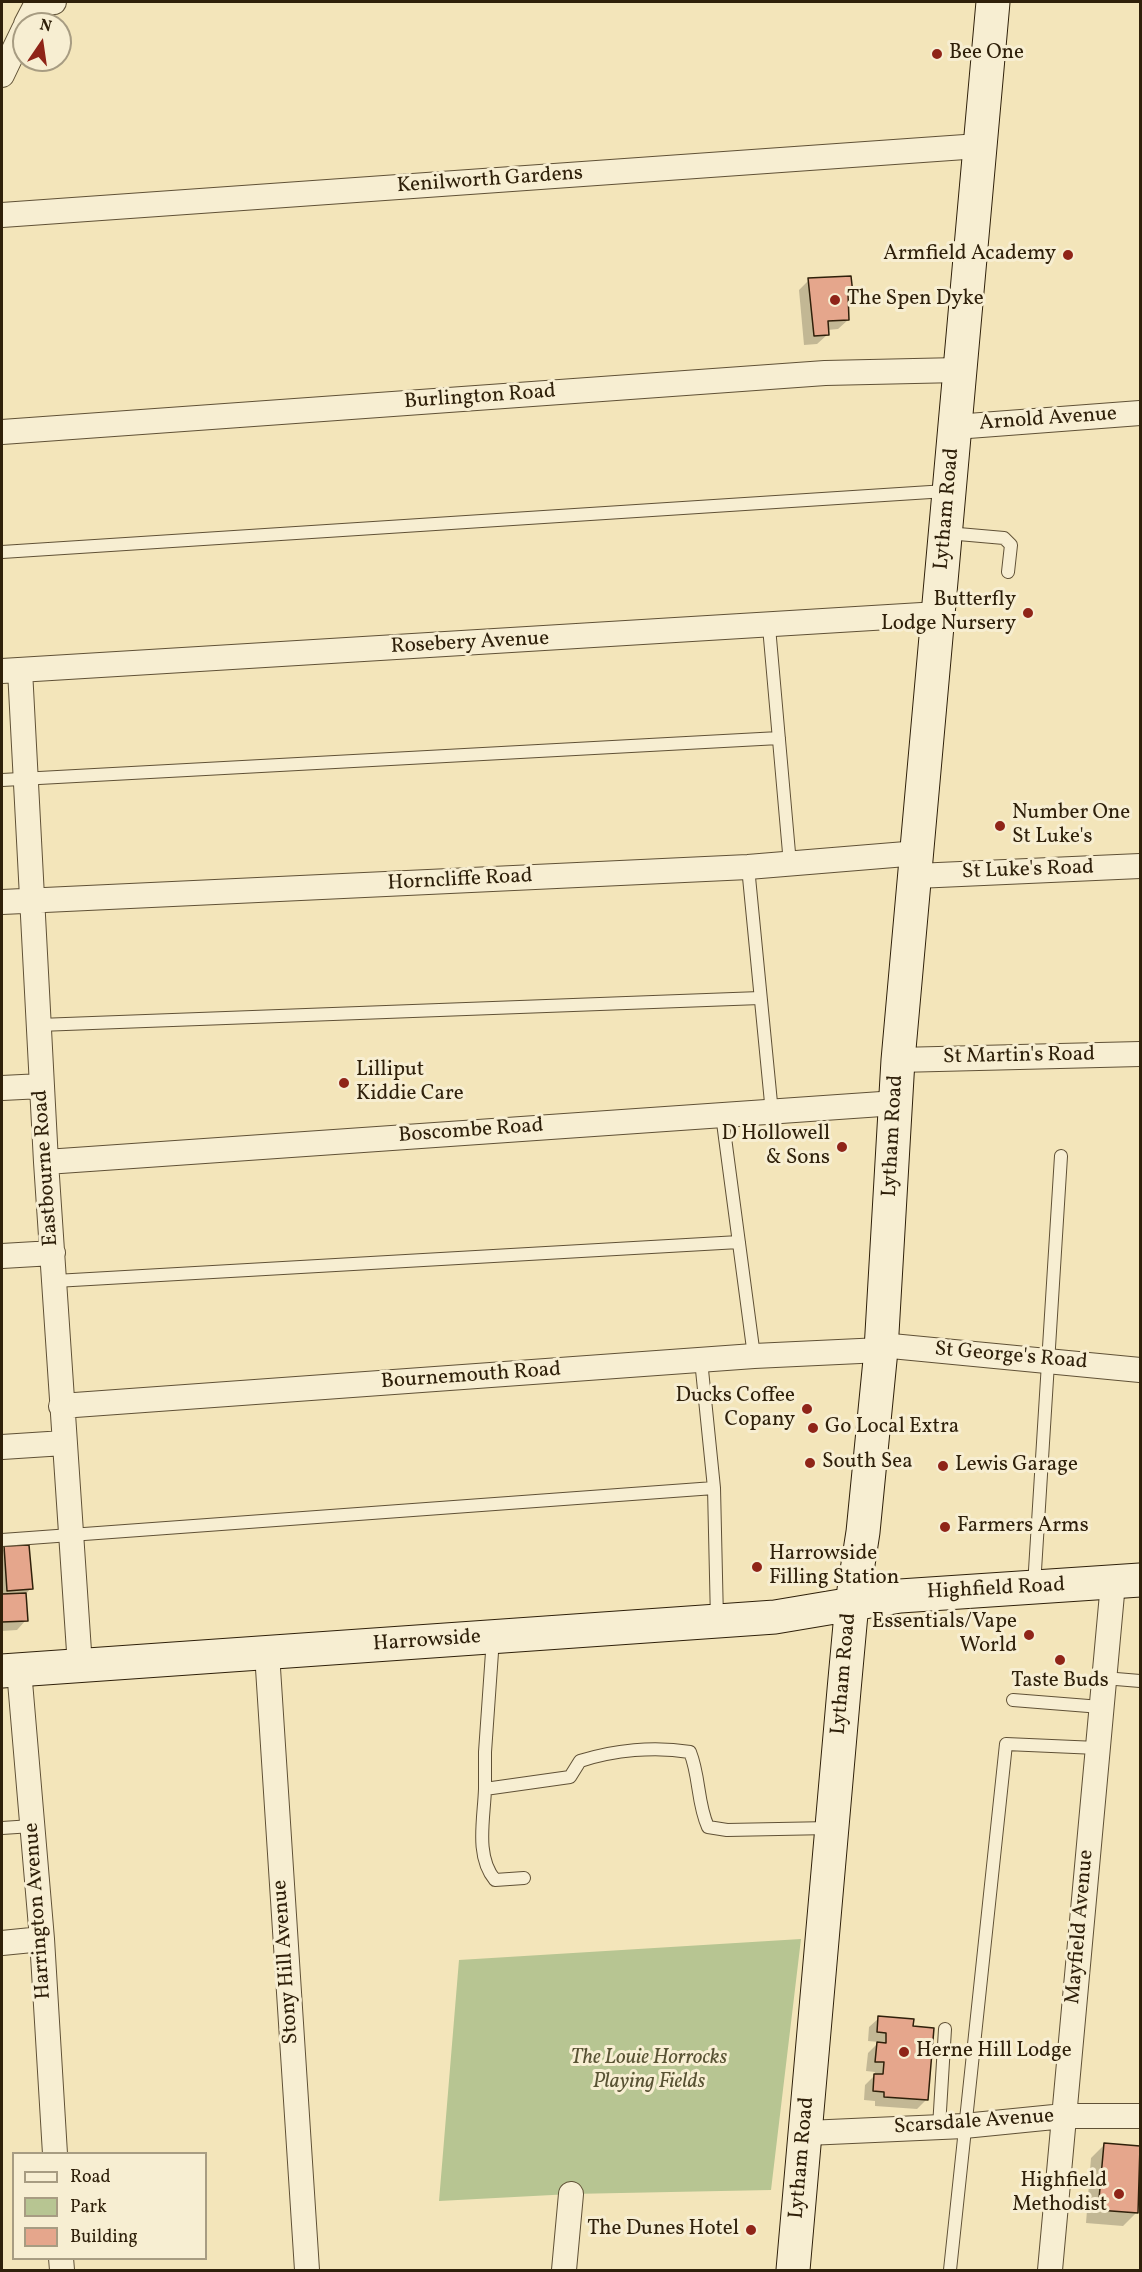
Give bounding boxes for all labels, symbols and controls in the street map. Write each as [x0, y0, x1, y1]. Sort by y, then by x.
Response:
north arrow [12, 12, 72, 72]
text: N [37, 14, 54, 38]
place label: Bee One [949, 41, 1024, 67]
marker: Bee One [930, 47, 944, 61]
street label: Kenilworth Gardens [396, 162, 584, 200]
place label: Armfield Academy [883, 242, 1056, 268]
marker: Armfield Academy [1061, 248, 1075, 262]
place label: The Spen Dyke [847, 287, 984, 313]
marker: The Spen Dyke [828, 293, 842, 307]
street label: Burlington Road [403, 380, 557, 416]
street label: Arnold Avenue [978, 403, 1118, 437]
street label: Lytham Road [930, 447, 966, 571]
place label: Butterfly Lodge Nursery [881, 588, 1016, 638]
marker: Butterfly Lodge Nursery [1021, 606, 1035, 620]
street label: Rosebery Avenue [390, 627, 550, 661]
place label: Number One St Luke's [1012, 801, 1130, 851]
marker: Number One St Luke's [993, 819, 1007, 833]
street label: St Luke's Road [962, 856, 1094, 886]
street label: Horncliffe Road [387, 865, 533, 897]
street label: St Martin's Road [943, 1043, 1095, 1071]
place label: Lilliput Kiddie Care [356, 1058, 464, 1108]
street label: Lytham Road [878, 1074, 910, 1198]
marker: Lilliput Kiddie Care [337, 1076, 351, 1090]
street label: Eastbourne Road [29, 1089, 65, 1247]
street label: Boscombe Road [398, 1114, 544, 1150]
place label: D Hollowell & Sons [722, 1122, 830, 1172]
marker: D Hollowell & Sons [835, 1140, 849, 1154]
street label: St George's Road [933, 1338, 1089, 1376]
street label: Bournemouth Road [380, 1358, 562, 1396]
place label: Ducks Coffee Copany [676, 1384, 795, 1434]
marker: Ducks Coffee Copany [800, 1402, 814, 1416]
place label: Go Local Extra [825, 1415, 959, 1441]
marker: Go Local Extra [806, 1421, 820, 1435]
place label: South Sea [822, 1450, 913, 1476]
place label: Lewis Garage [955, 1453, 1078, 1479]
marker: South Sea [803, 1456, 817, 1470]
marker: Lewis Garage [936, 1459, 950, 1473]
place label: Farmers Arms [957, 1514, 1089, 1540]
marker: Farmers Arms [938, 1520, 952, 1534]
place label: Harrowside Filling Station [769, 1542, 899, 1592]
marker: Harrowside Filling Station [750, 1560, 764, 1574]
street label: Highfield Road [926, 1574, 1066, 1606]
place label: Essentials/Vape World [872, 1610, 1017, 1660]
street label: Lytham Road [827, 1612, 863, 1736]
street label: Harrowside [372, 1626, 482, 1658]
marker: Essentials/Vape World [1022, 1628, 1036, 1642]
marker: Taste Buds [1053, 1653, 1067, 1667]
place label: Taste Buds [1011, 1669, 1109, 1695]
street label: Harrington Avenue [20, 1822, 58, 2000]
street label: Mayfield Avenue [1062, 1849, 1100, 2005]
street label: Stony Hill Avenue [269, 1879, 305, 2045]
place label: Herne Hill Lodge [916, 2039, 1072, 2065]
marker: Herne Hill Lodge [897, 2045, 911, 2059]
park label: The Louie Horrocks Playing Fields [571, 2046, 727, 2096]
street label: Lytham Road [785, 2096, 821, 2220]
street label: Scarsdale Avenue [893, 2105, 1055, 2141]
legend [12, 2152, 207, 2260]
text: Road [70, 2165, 111, 2190]
place label: Highfield Methodist [1012, 2169, 1107, 2219]
marker: Highfield Methodist [1112, 2187, 1126, 2201]
text: Park [70, 2195, 107, 2220]
place label: The Dunes Hotel [587, 2217, 739, 2243]
marker: The Dunes Hotel [744, 2223, 758, 2237]
text: Building [70, 2225, 138, 2250]

